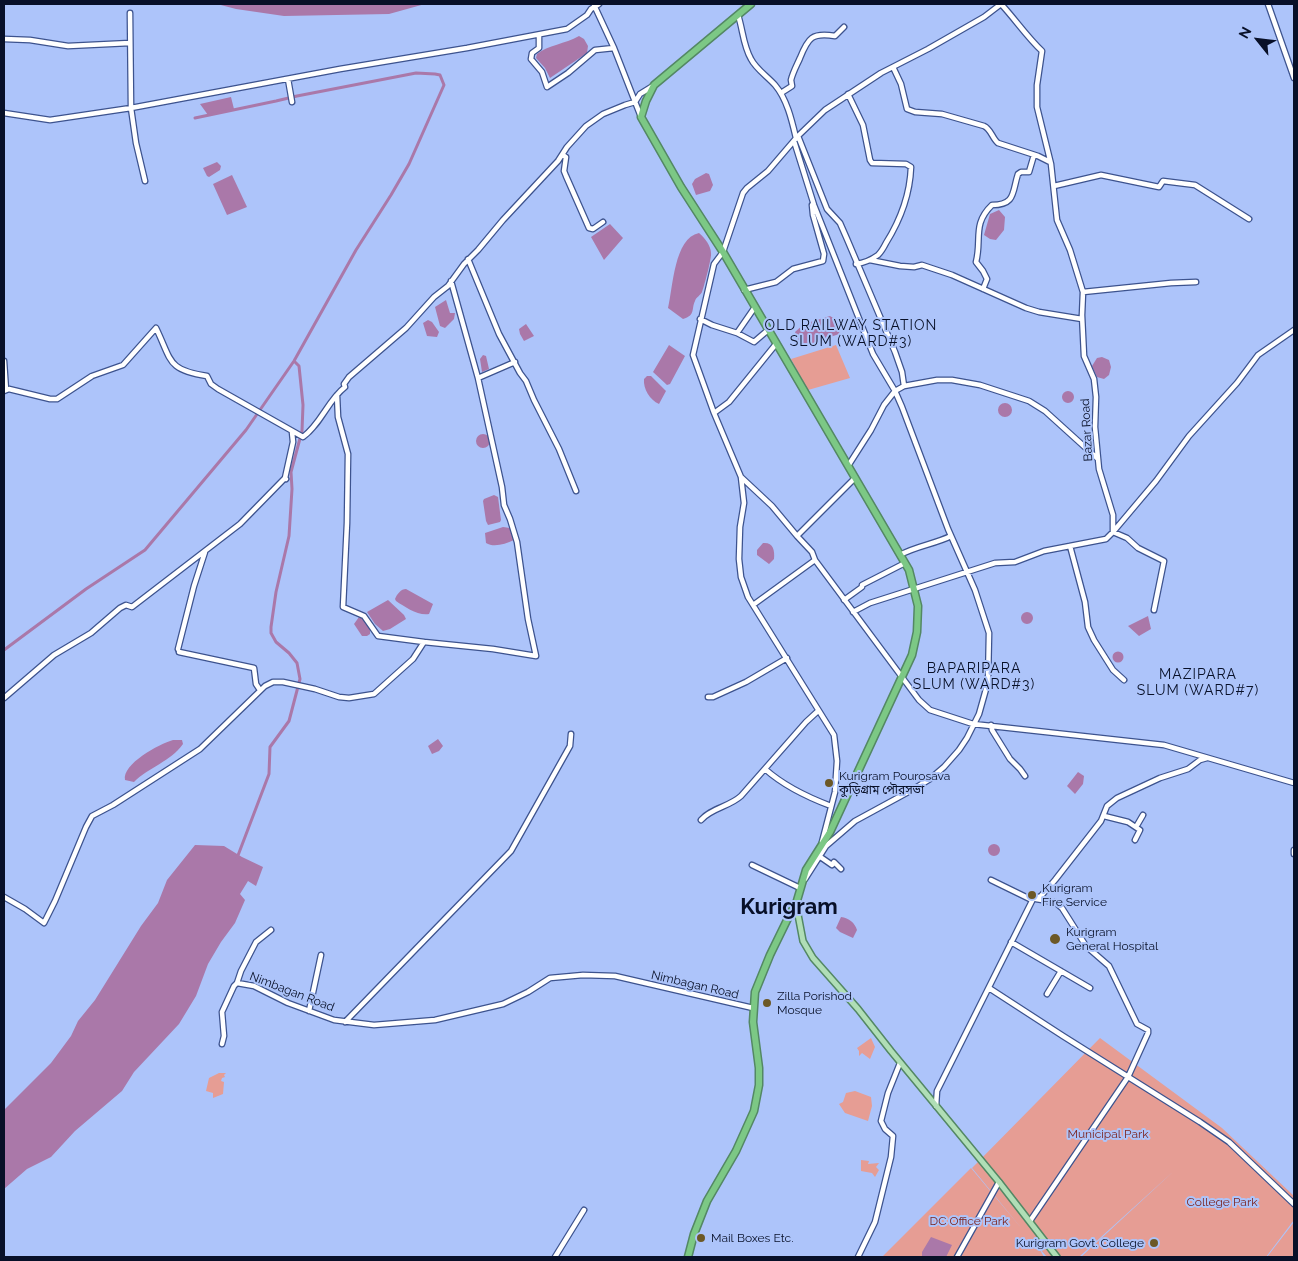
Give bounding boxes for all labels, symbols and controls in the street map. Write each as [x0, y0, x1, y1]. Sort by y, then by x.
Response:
north arrow [1233, 15, 1283, 65]
text: N [1235, 24, 1254, 41]
district label: OLD RAILWAY STATION SLUM (WARD#3) [762, 318, 940, 351]
street label: Bazar Road [1078, 398, 1096, 462]
district label: BAPARIPARA SLUM (WARD#3) [911, 661, 1037, 694]
district label: MAZIPARA SLUM (WARD#7) [1135, 667, 1261, 700]
place label: Kurigram Pourosava কুড়িগ্রাম পৌরসভা [839, 769, 950, 797]
marker: Kurigram Pourosava কুড়িগ্রাম পৌরসভা [823, 777, 835, 789]
place label: Kurigram Fire Service [1042, 881, 1107, 909]
marker: Kurigram Fire Service [1026, 889, 1038, 901]
district label: Kurigram [740, 894, 838, 920]
place label: Kurigram General Hospital [1066, 925, 1158, 953]
marker: Kurigram General Hospital [1048, 932, 1062, 946]
street label: Nimbagan Road [650, 968, 740, 1002]
street label: Nimbagan Road [248, 969, 336, 1015]
place label: Zilla Porishod Mosque [777, 989, 852, 1017]
marker: Zilla Porishod Mosque [761, 997, 773, 1009]
park label: Municipal Park [1067, 1127, 1149, 1141]
park label: College Park [1187, 1195, 1257, 1209]
park label: DC Office Park [930, 1214, 1008, 1228]
place label: Mail Boxes Etc. [711, 1231, 793, 1245]
marker: Mail Boxes Etc. [695, 1232, 707, 1244]
place label: Kurigram Govt. College [1016, 1236, 1144, 1250]
marker: Kurigram Govt. College [1148, 1237, 1160, 1249]

